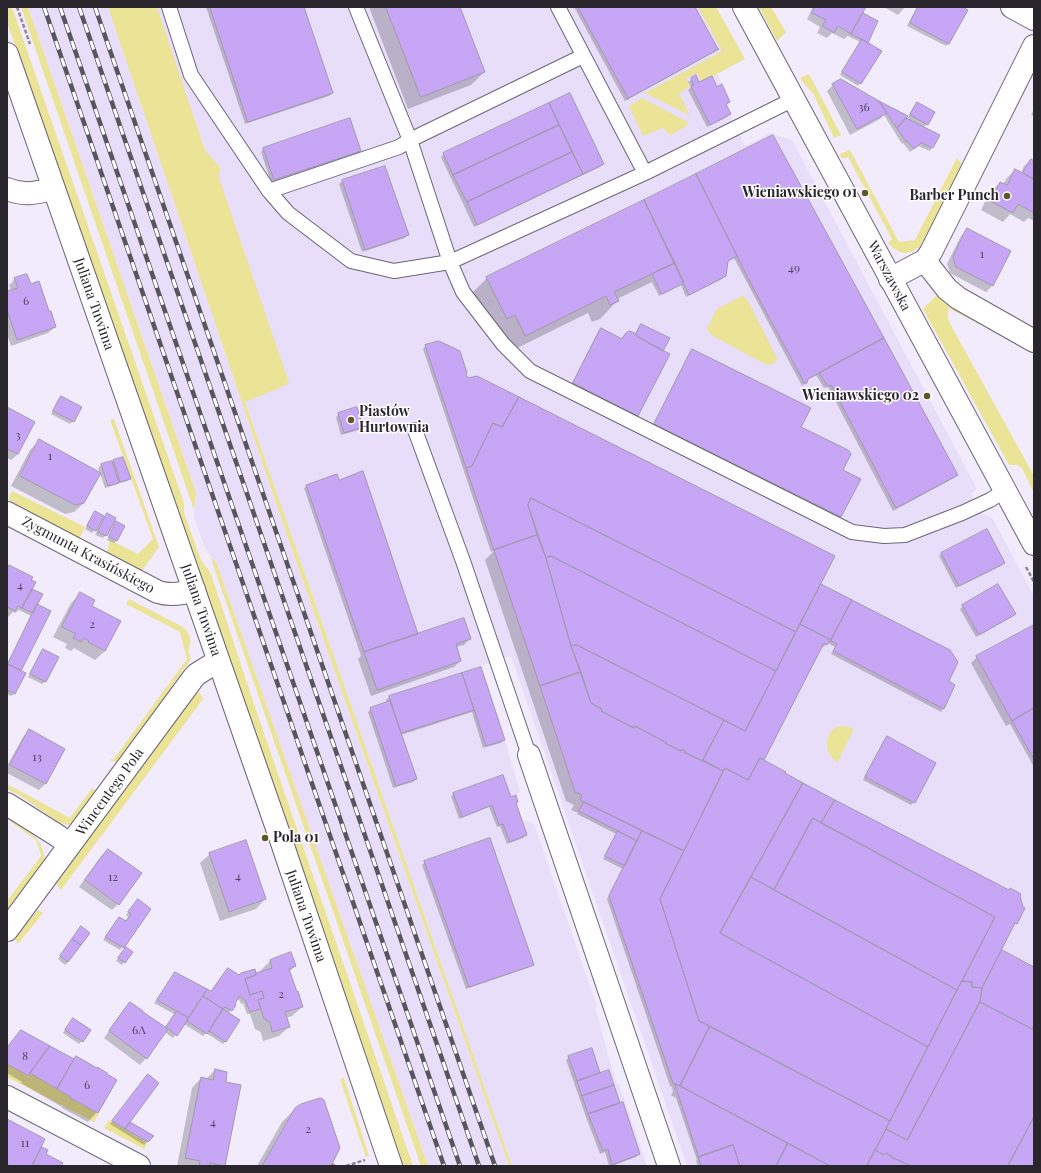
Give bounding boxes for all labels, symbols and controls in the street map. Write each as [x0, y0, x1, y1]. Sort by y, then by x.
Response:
house number: 36 [858, 100, 870, 114]
place label: Wieniawskiego 01 [742, 185, 857, 201]
marker: Wieniawskiego 01 [860, 188, 870, 198]
place label: Barber Punch [910, 188, 999, 204]
marker: Barber Punch [1002, 191, 1012, 201]
street label: Warszawska [864, 238, 914, 314]
house number: 1 [980, 247, 984, 261]
street label: Juliana Tuwima [70, 256, 118, 352]
house number: 49 [788, 261, 800, 275]
house number: 6 [23, 294, 29, 308]
place label: Wieniawskiego 02 [802, 388, 919, 404]
marker: Wieniawskiego 02 [922, 391, 932, 401]
place label: Piastów Hurtownia [359, 404, 429, 436]
marker: Piastów Hurtownia [346, 415, 356, 425]
house number: 3 [15, 428, 21, 442]
house number: 1 [48, 449, 52, 463]
street label: Zygmunta Krasińskiego [19, 513, 157, 597]
street label: Juliana Tuwima [177, 562, 225, 658]
house number: 4 [17, 578, 23, 592]
house number: 2 [89, 617, 95, 631]
street label: Wincentego Pola [73, 745, 147, 839]
house number: 13 [32, 750, 42, 764]
place label: Pola 01 [273, 830, 319, 846]
marker: Pola 01 [260, 833, 270, 843]
street label: Juliana Tuwima [282, 868, 330, 964]
house number: 4 [235, 869, 241, 883]
house number: 12 [108, 870, 118, 884]
house number: 2 [278, 987, 284, 1001]
house number: 6A [132, 1023, 146, 1037]
house number: 8 [22, 1049, 28, 1063]
house number: 6 [84, 1078, 90, 1092]
house number: 4 [210, 1115, 216, 1129]
house number: 2 [305, 1122, 311, 1136]
house number: 11 [21, 1136, 29, 1150]

